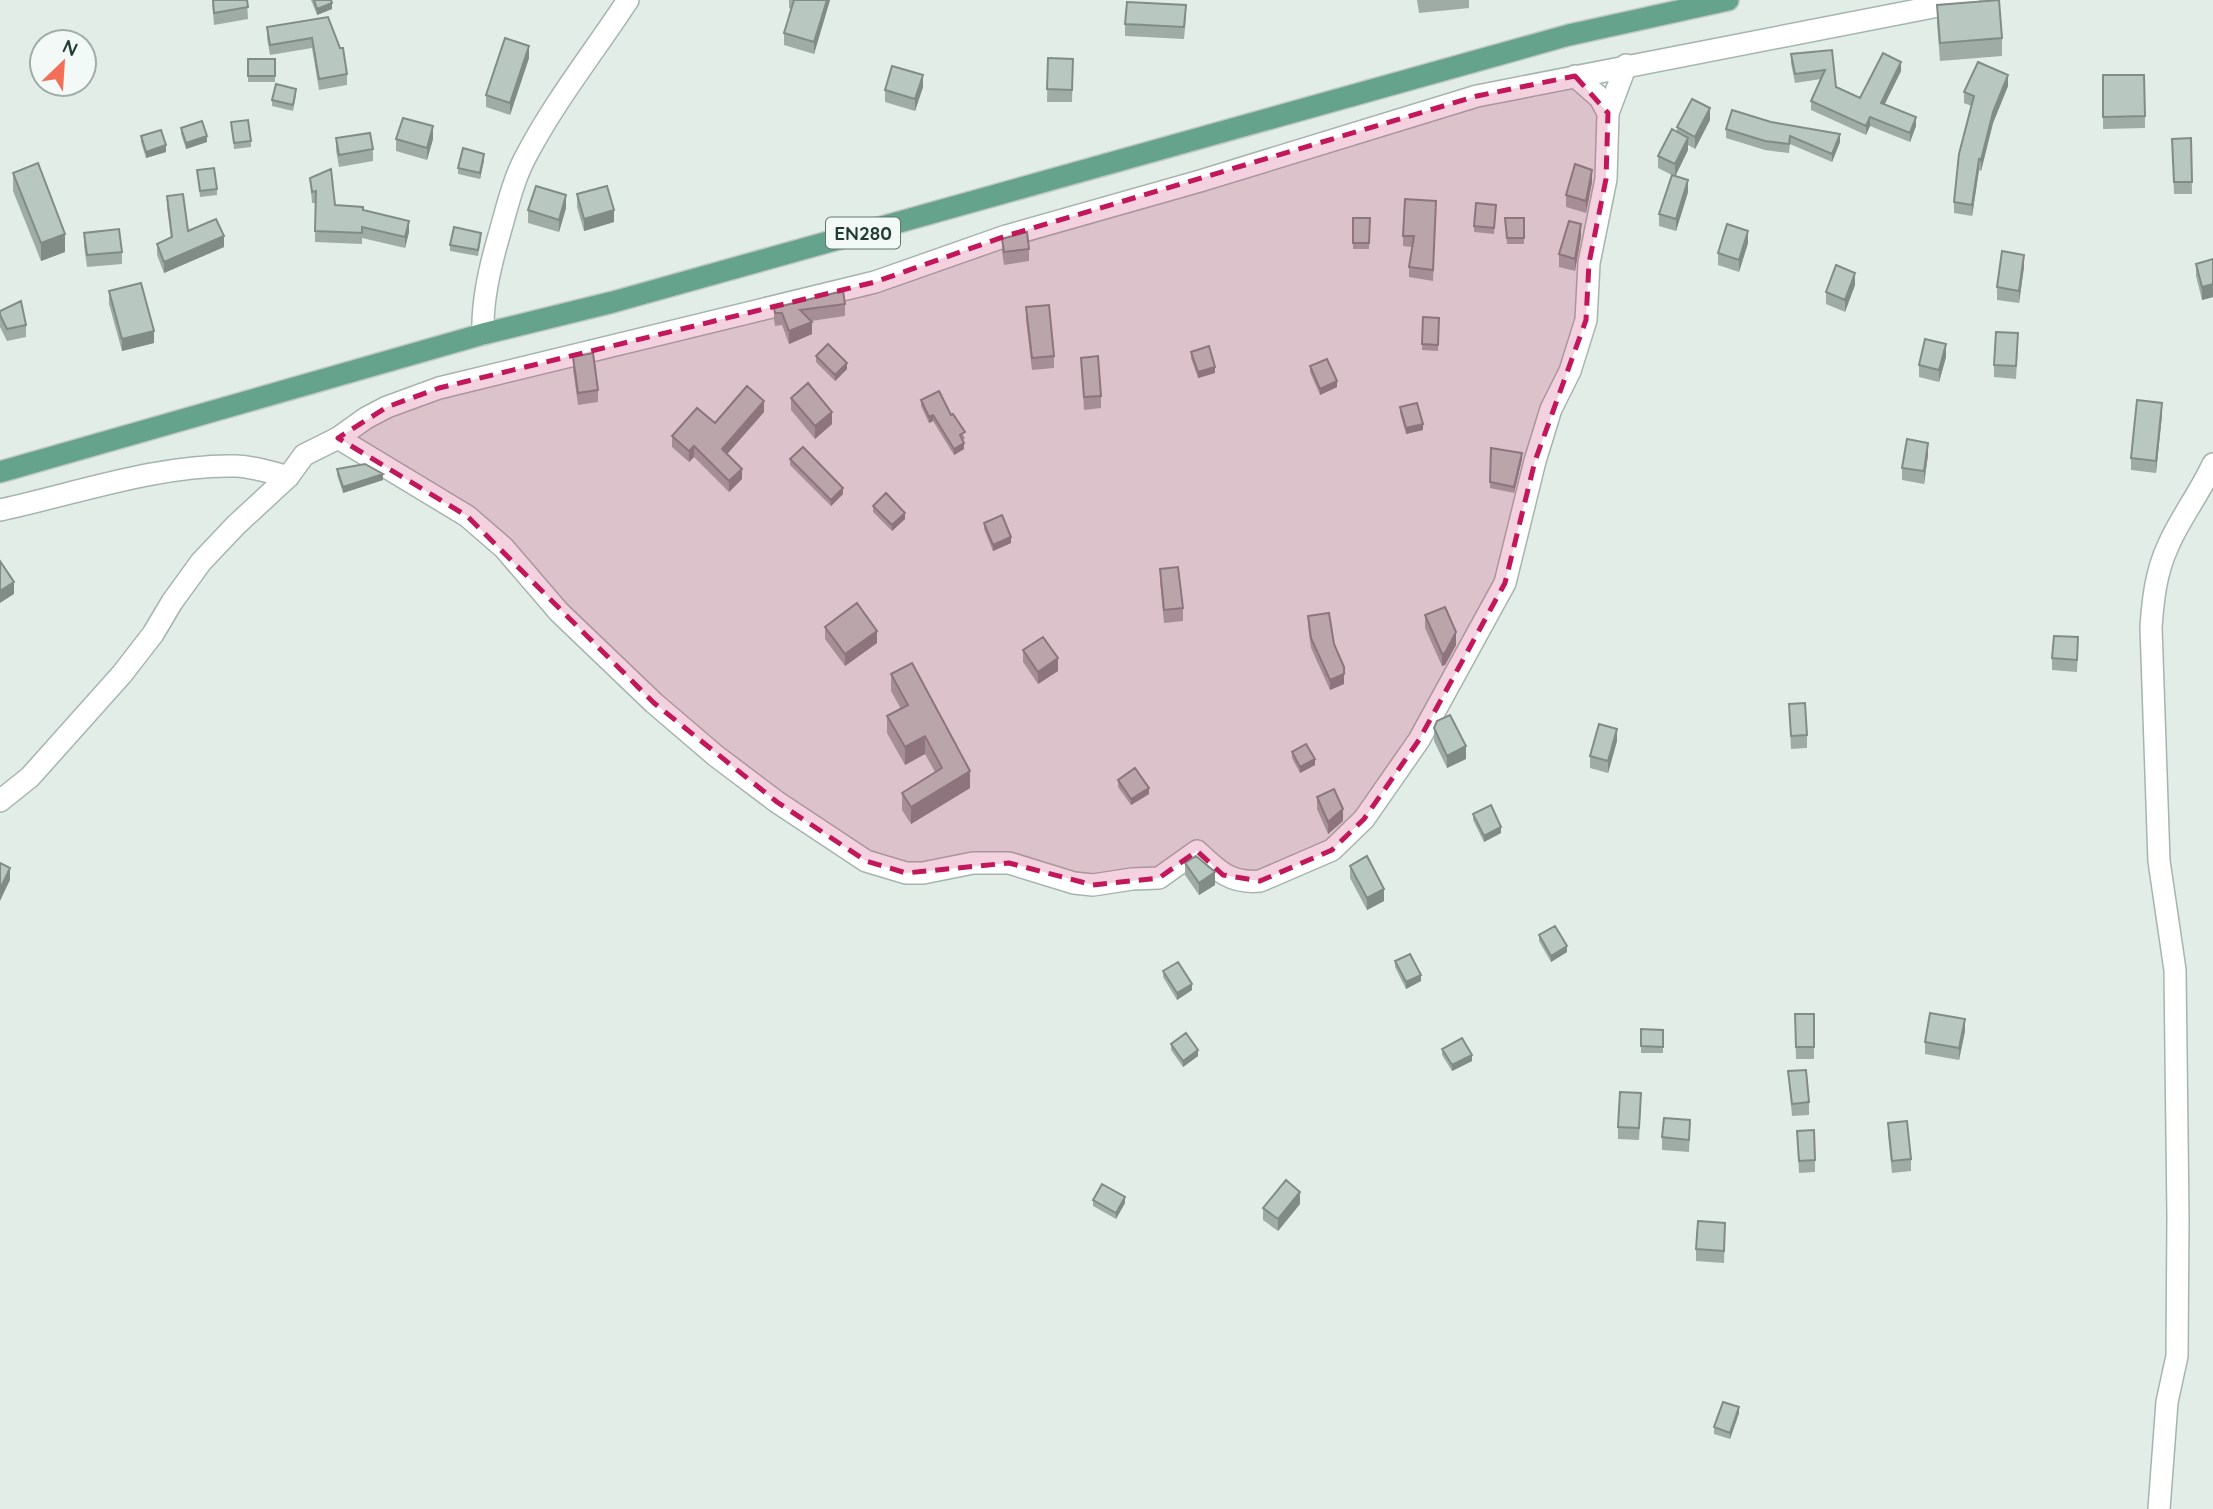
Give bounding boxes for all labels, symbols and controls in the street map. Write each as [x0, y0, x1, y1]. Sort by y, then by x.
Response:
north arrow [28, 28, 98, 98]
text: N [59, 34, 82, 61]
road number: EN280 [826, 218, 900, 248]

